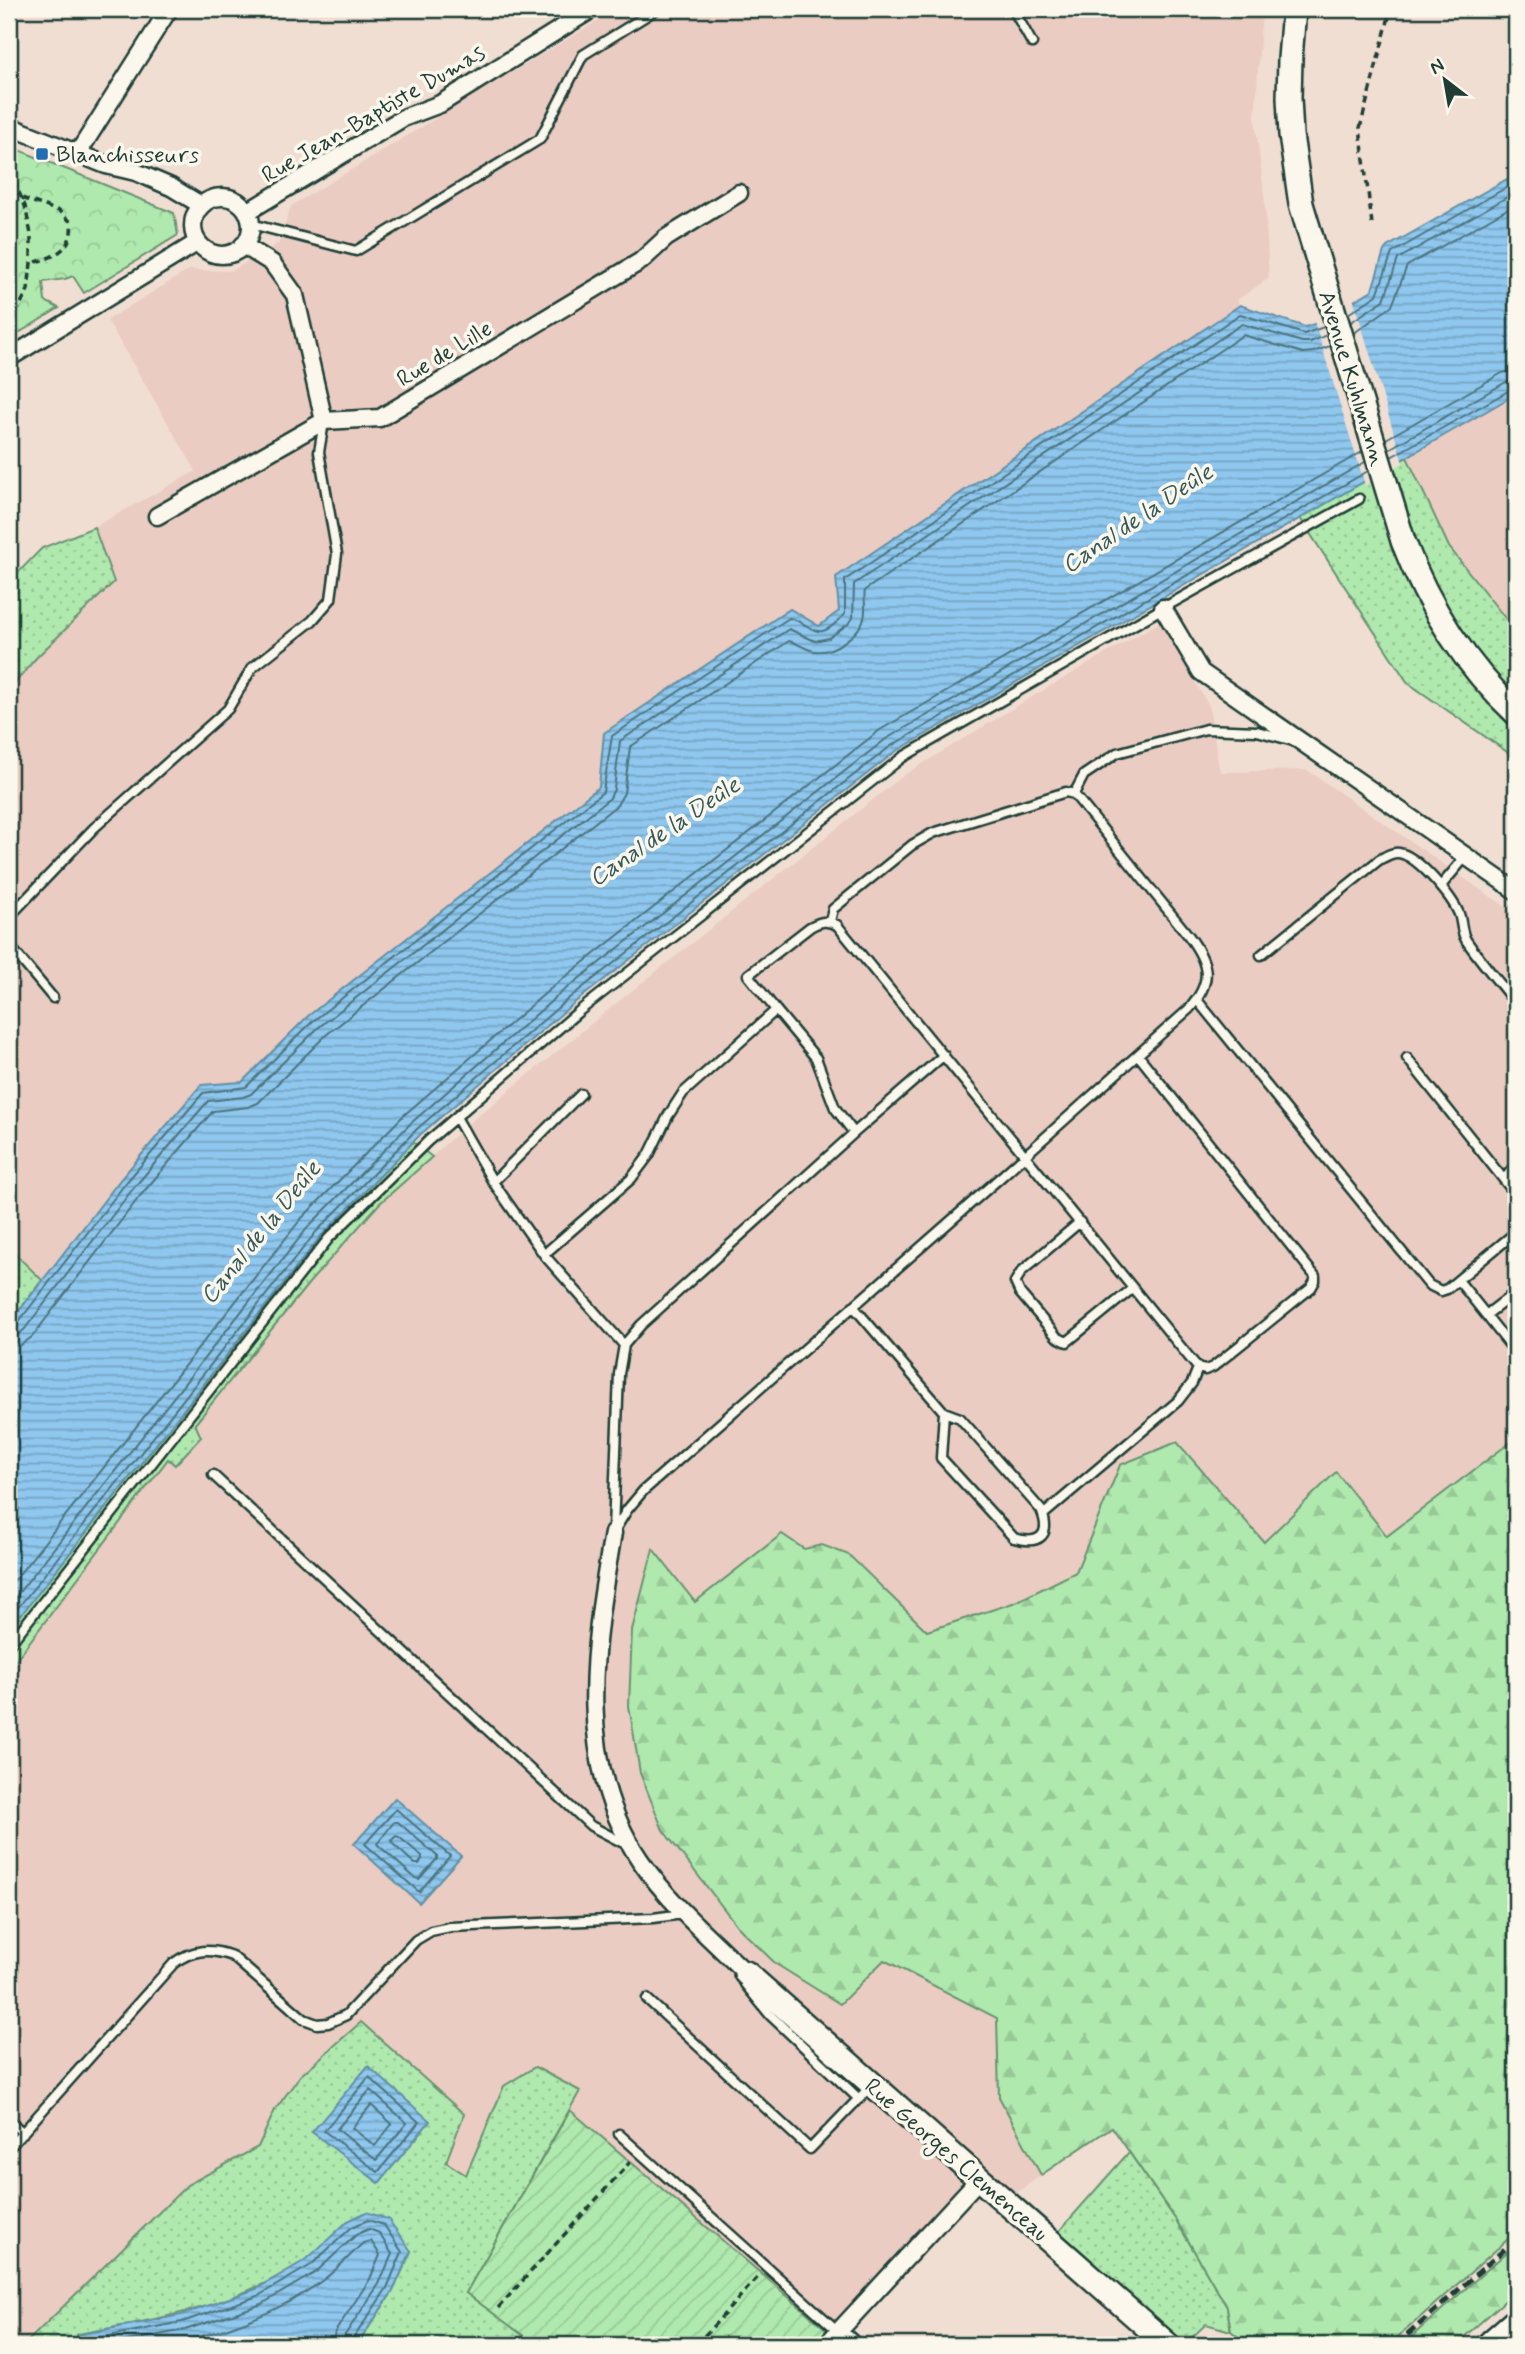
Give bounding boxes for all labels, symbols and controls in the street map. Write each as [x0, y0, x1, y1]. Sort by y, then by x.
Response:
street label: Rue Jean-Baptiste Dumas [257, 38, 491, 191]
north arrow [1410, 46, 1480, 116]
text: N [1425, 53, 1449, 81]
place label: Blanchisseurs [56, 141, 199, 171]
marker: Blanchisseurs [34, 146, 50, 162]
street label: Avenue Kuhlmann [1310, 287, 1392, 470]
street label: Rue de Lille [392, 314, 498, 395]
water label: Canal de la Deûle [1056, 457, 1220, 581]
water label: Canal de la Deûle [583, 770, 747, 894]
water label: Canal de la Deûle [194, 1154, 329, 1311]
street label: Rue Georges Clemenceau [856, 2072, 1054, 2250]

